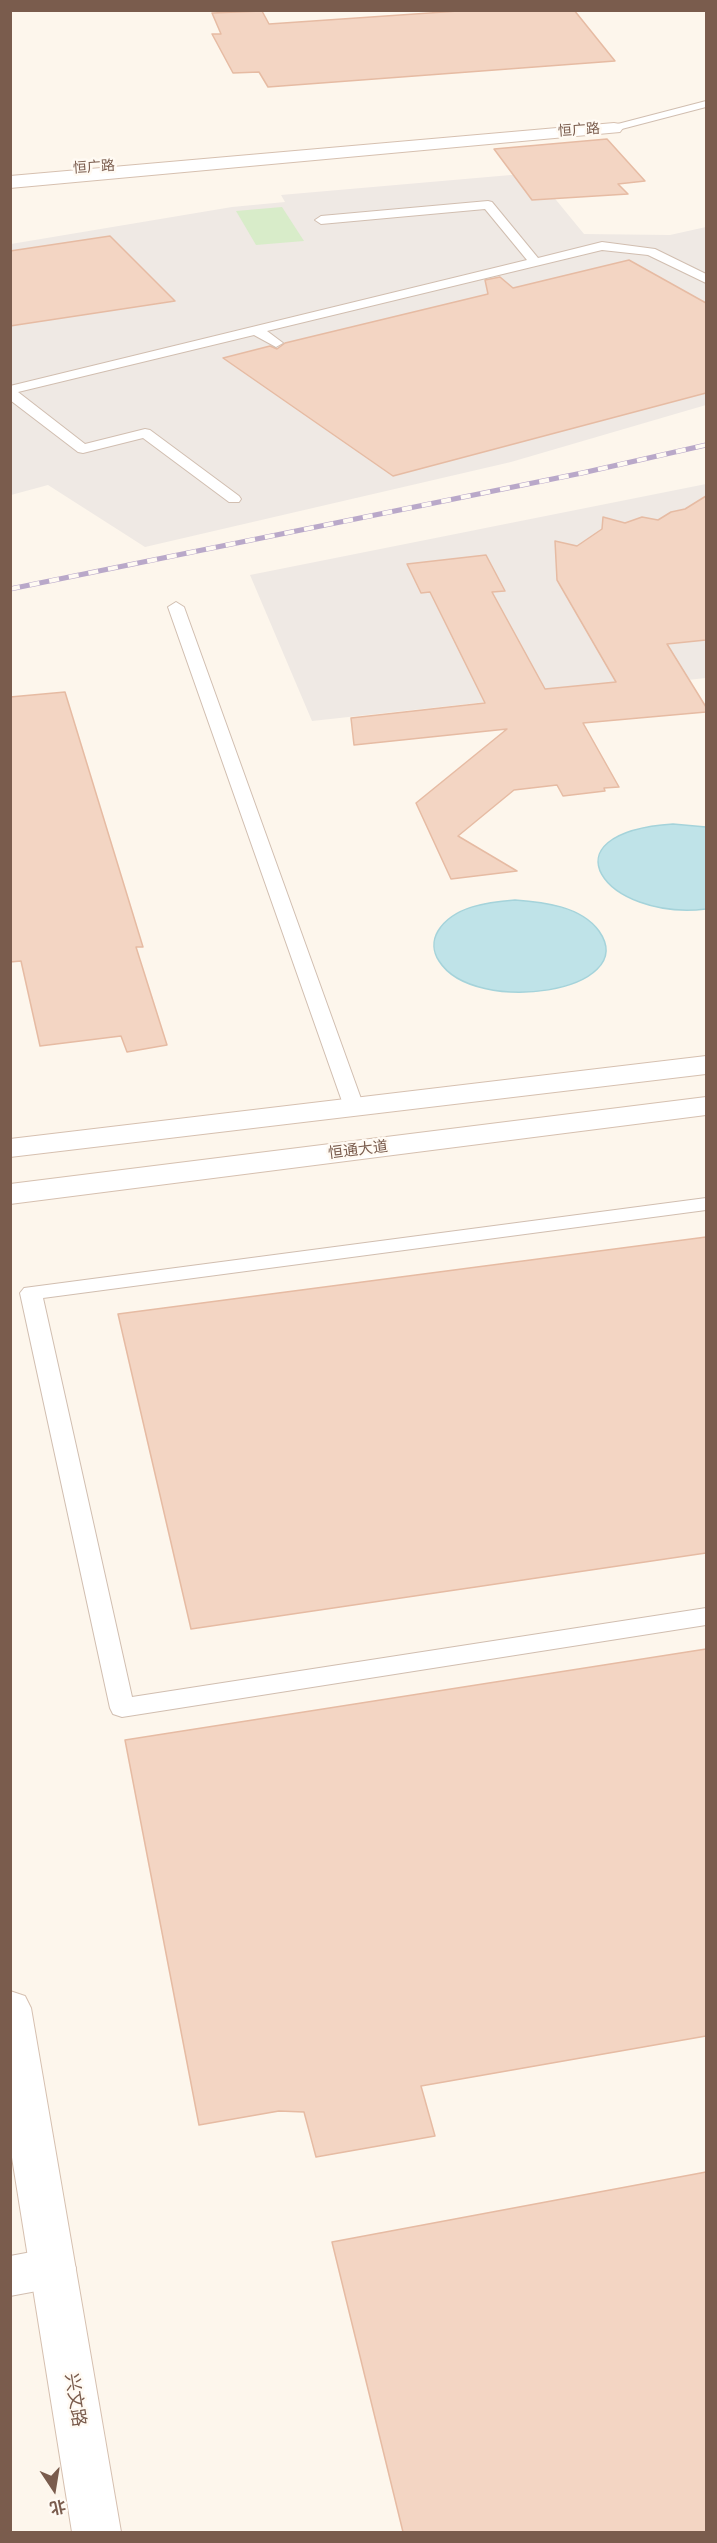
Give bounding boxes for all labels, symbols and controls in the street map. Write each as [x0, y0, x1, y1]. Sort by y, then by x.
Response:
street label: 恒广路 [557, 120, 601, 140]
street label: 恒广路 [72, 157, 116, 177]
street label: 恒通大道 [327, 1137, 389, 1163]
street label: 兴文路 [60, 2372, 90, 2428]
north arrow [24, 2459, 84, 2519]
text: 北 [48, 2496, 68, 2518]

